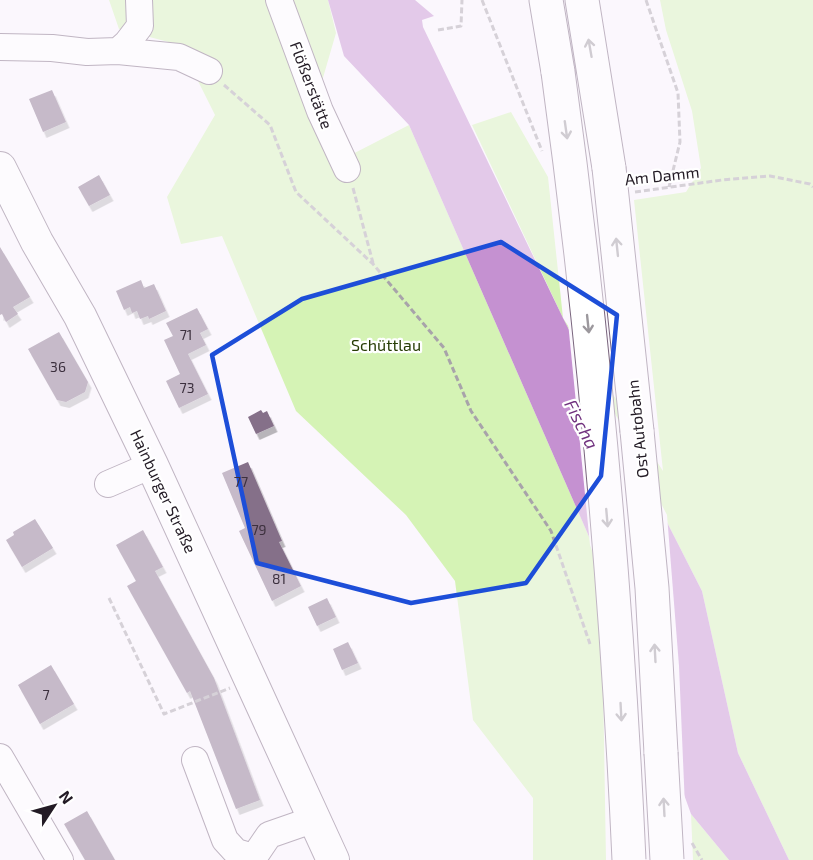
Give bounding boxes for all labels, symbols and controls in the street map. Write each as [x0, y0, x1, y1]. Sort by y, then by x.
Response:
street label: Flößerstätte [287, 39, 337, 131]
one-way arrow [584, 39, 595, 59]
one-way arrow [561, 120, 572, 140]
street label: Am Damm [624, 162, 700, 188]
one-way arrow [612, 238, 623, 258]
one-way arrow [583, 313, 594, 333]
house number: 71 [180, 326, 192, 343]
park label: Schüttlau [351, 335, 421, 354]
house number: 36 [50, 358, 66, 375]
house number: 73 [180, 379, 194, 396]
street label: Ost Autobahn [622, 379, 652, 479]
water label: Fischa [560, 396, 604, 452]
street label: Hainburger Straße [127, 426, 201, 556]
house number: 77 [234, 473, 248, 490]
one-way arrow [602, 507, 613, 527]
house number: 79 [251, 521, 267, 538]
house number: 81 [272, 570, 286, 587]
one-way arrow [650, 644, 661, 664]
house number: 7 [42, 686, 50, 703]
one-way arrow [616, 702, 627, 722]
north arrow [24, 776, 84, 836]
text: N [55, 787, 78, 807]
one-way arrow [659, 797, 670, 817]

